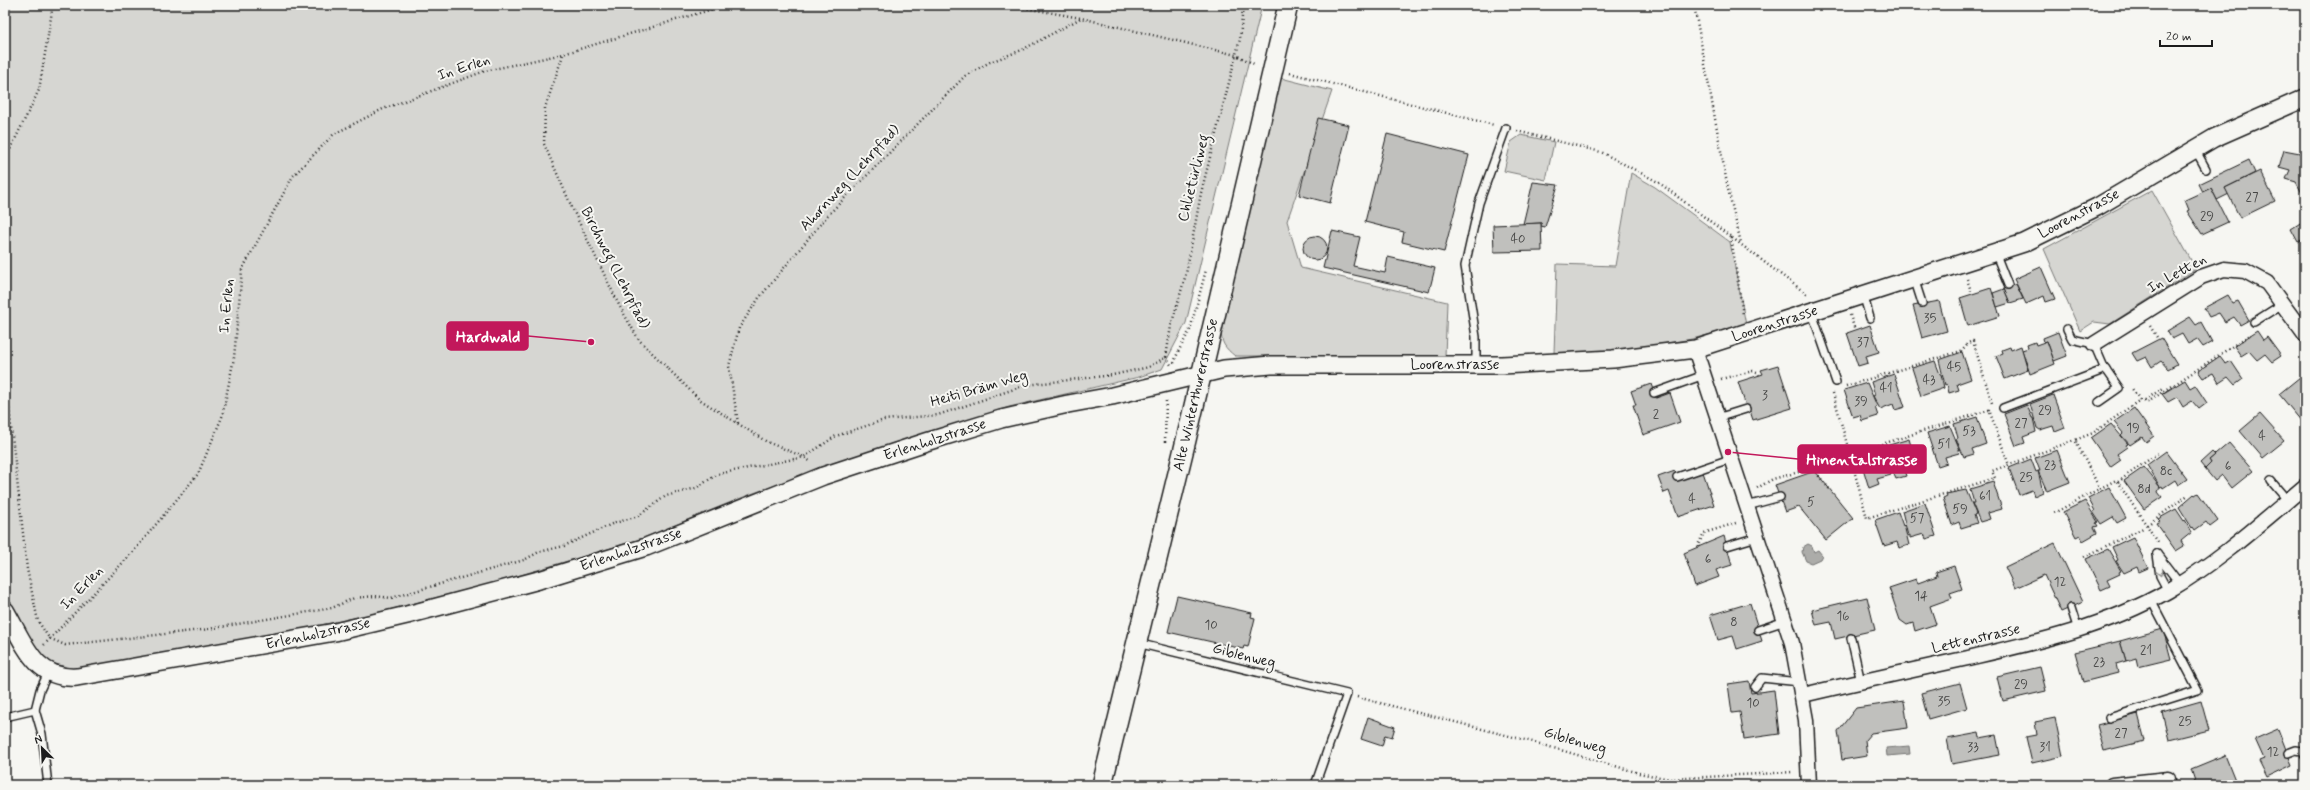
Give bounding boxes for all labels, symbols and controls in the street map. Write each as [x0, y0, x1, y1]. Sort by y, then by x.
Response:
scale bar [2160, 22, 2212, 48]
text: 20 m [2166, 29, 2192, 45]
street label: In Erlen [435, 50, 493, 86]
street label: Ahornweg (Lehrpfad) [795, 120, 905, 235]
street label: Chlietürliweg [1173, 132, 1216, 224]
street label: Loorenstrasse [2035, 184, 2123, 244]
house number: 27 [2246, 189, 2259, 206]
street label: Birchweg (Lehrpfad) [575, 204, 655, 333]
house number: 29 [2200, 208, 2214, 225]
house number: 40 [1510, 231, 1526, 248]
street label: In Letten [2144, 250, 2210, 298]
street label: In Erlen [215, 278, 239, 334]
street label: Loorenstrasse [1729, 301, 1821, 347]
house number: 35 [1924, 310, 1936, 327]
street label: Alte Winterthurerstrasse [1169, 316, 1223, 473]
callout: Hardwald [447, 322, 528, 350]
text: Hardwald [456, 327, 520, 348]
house number: 37 [1857, 334, 1870, 351]
street label: Loorenstrasse [1410, 355, 1500, 375]
house number: 45 [1947, 359, 1961, 376]
street label: Heiti Bräm Weg [928, 366, 1030, 413]
house number: 43 [1922, 372, 1936, 389]
house number: 41 [1879, 380, 1893, 397]
house number: 3 [1762, 387, 1768, 404]
house number: 39 [1854, 393, 1868, 410]
house number: 29 [2038, 402, 2052, 419]
house number: 2 [1653, 406, 1660, 423]
street label: Erlenholzstrasse [881, 414, 989, 466]
house number: 27 [2015, 415, 2028, 432]
house number: 19 [2126, 420, 2140, 437]
house number: 53 [1962, 423, 1976, 440]
house number: 4 [2258, 428, 2266, 445]
house number: 51 [1937, 436, 1951, 453]
callout: Hinentalstrasse [1798, 445, 1926, 473]
text: Hinentalstrasse [1806, 450, 1918, 471]
house number: 23 [2044, 457, 2056, 474]
house number: 6 [2225, 458, 2232, 475]
house number: 8c [2160, 463, 2172, 480]
house number: 25 [2019, 469, 2033, 486]
house number: 8d [2137, 481, 2151, 498]
house number: 61 [1979, 488, 1991, 505]
house number: 4 [1688, 491, 1696, 508]
house number: 5 [1807, 494, 1815, 511]
house number: 59 [1952, 501, 1968, 518]
house number: 57 [1910, 510, 1925, 527]
street label: Erlenholzstrasse [577, 523, 685, 577]
house number: 6 [1705, 551, 1712, 568]
street label: In Erlen [56, 562, 108, 614]
one-way arrow [2156, 570, 2164, 577]
house number: 12 [2054, 574, 2066, 591]
house number: 14 [1914, 588, 1928, 605]
house number: 16 [1836, 608, 1850, 625]
street label: Erlenholzstrasse [264, 613, 372, 655]
house number: 8 [1730, 614, 1738, 631]
house number: 10 [1204, 617, 1218, 634]
street label: Lettenstrasse [1930, 619, 2022, 659]
street label: Giblenweg [1210, 638, 1278, 674]
house number: 21 [2140, 642, 2152, 659]
house number: 23 [2093, 654, 2105, 671]
house number: 29 [2014, 676, 2028, 693]
house number: 35 [1938, 693, 1950, 710]
house number: 10 [1746, 695, 1760, 712]
house number: 25 [2178, 713, 2192, 730]
street label: Giblenweg [1541, 722, 1609, 760]
house number: 27 [2115, 725, 2128, 742]
north arrow [22, 728, 62, 768]
text: N [32, 732, 45, 748]
house number: 33 [1967, 739, 1979, 756]
house number: 31 [2039, 739, 2051, 756]
house number: 12 [2267, 744, 2279, 761]

